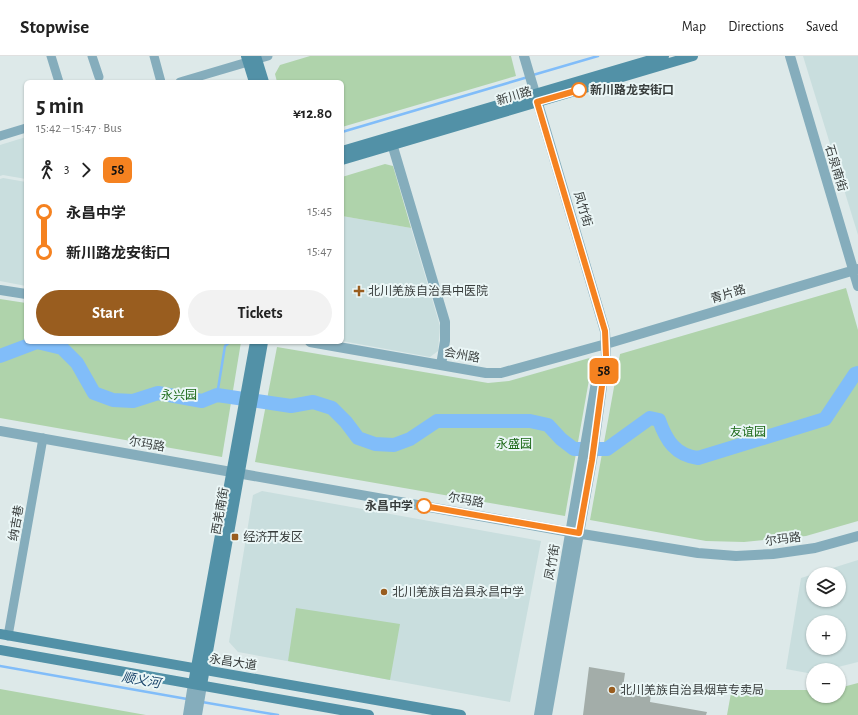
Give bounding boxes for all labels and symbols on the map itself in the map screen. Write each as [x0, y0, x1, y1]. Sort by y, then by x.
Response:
marker: 新川路龙安街口 [571, 82, 587, 98]
place label: 新川路龙安街口 [590, 83, 674, 96]
street label: 新川路 [495, 84, 533, 107]
street label: 石泉南街 [823, 143, 850, 193]
street label: 凤竹街 [572, 190, 595, 228]
street label: 青片路 [709, 282, 747, 305]
place label: 北川羌族自治县中医院 [368, 284, 488, 297]
marker: 北川羌族自治县中医院 [353, 285, 365, 297]
street label: 会州路 [443, 345, 481, 364]
line badge: 58 [586, 358, 622, 384]
park label: 永兴园 [161, 388, 197, 401]
park label: 友谊园 [730, 425, 766, 438]
street label: 尔玛路 [128, 434, 166, 453]
park label: 永盛园 [496, 437, 532, 450]
street label: 西羌南街 [209, 486, 230, 536]
street label: 尔玛路 [447, 490, 485, 509]
marker: 永昌中学 [416, 498, 432, 514]
place label: 永昌中学 [365, 499, 413, 512]
street label: 纳吉巷 [6, 504, 25, 542]
place label: 经济开发区 [243, 530, 303, 543]
street label: 尔玛路 [764, 530, 802, 547]
marker: 经济开发区 [230, 532, 240, 542]
street label: 凤竹街 [542, 543, 561, 581]
place label: 北川羌族自治县永昌中学 [392, 585, 524, 598]
marker: 北川羌族自治县永昌中学 [379, 587, 389, 597]
street label: 永昌大道 [208, 651, 258, 672]
water label: 顺义河 [121, 670, 164, 691]
place label: 北川羌族自治县烟草专卖局 [620, 683, 764, 696]
marker: 北川羌族自治县烟草专卖局 [607, 685, 617, 695]

